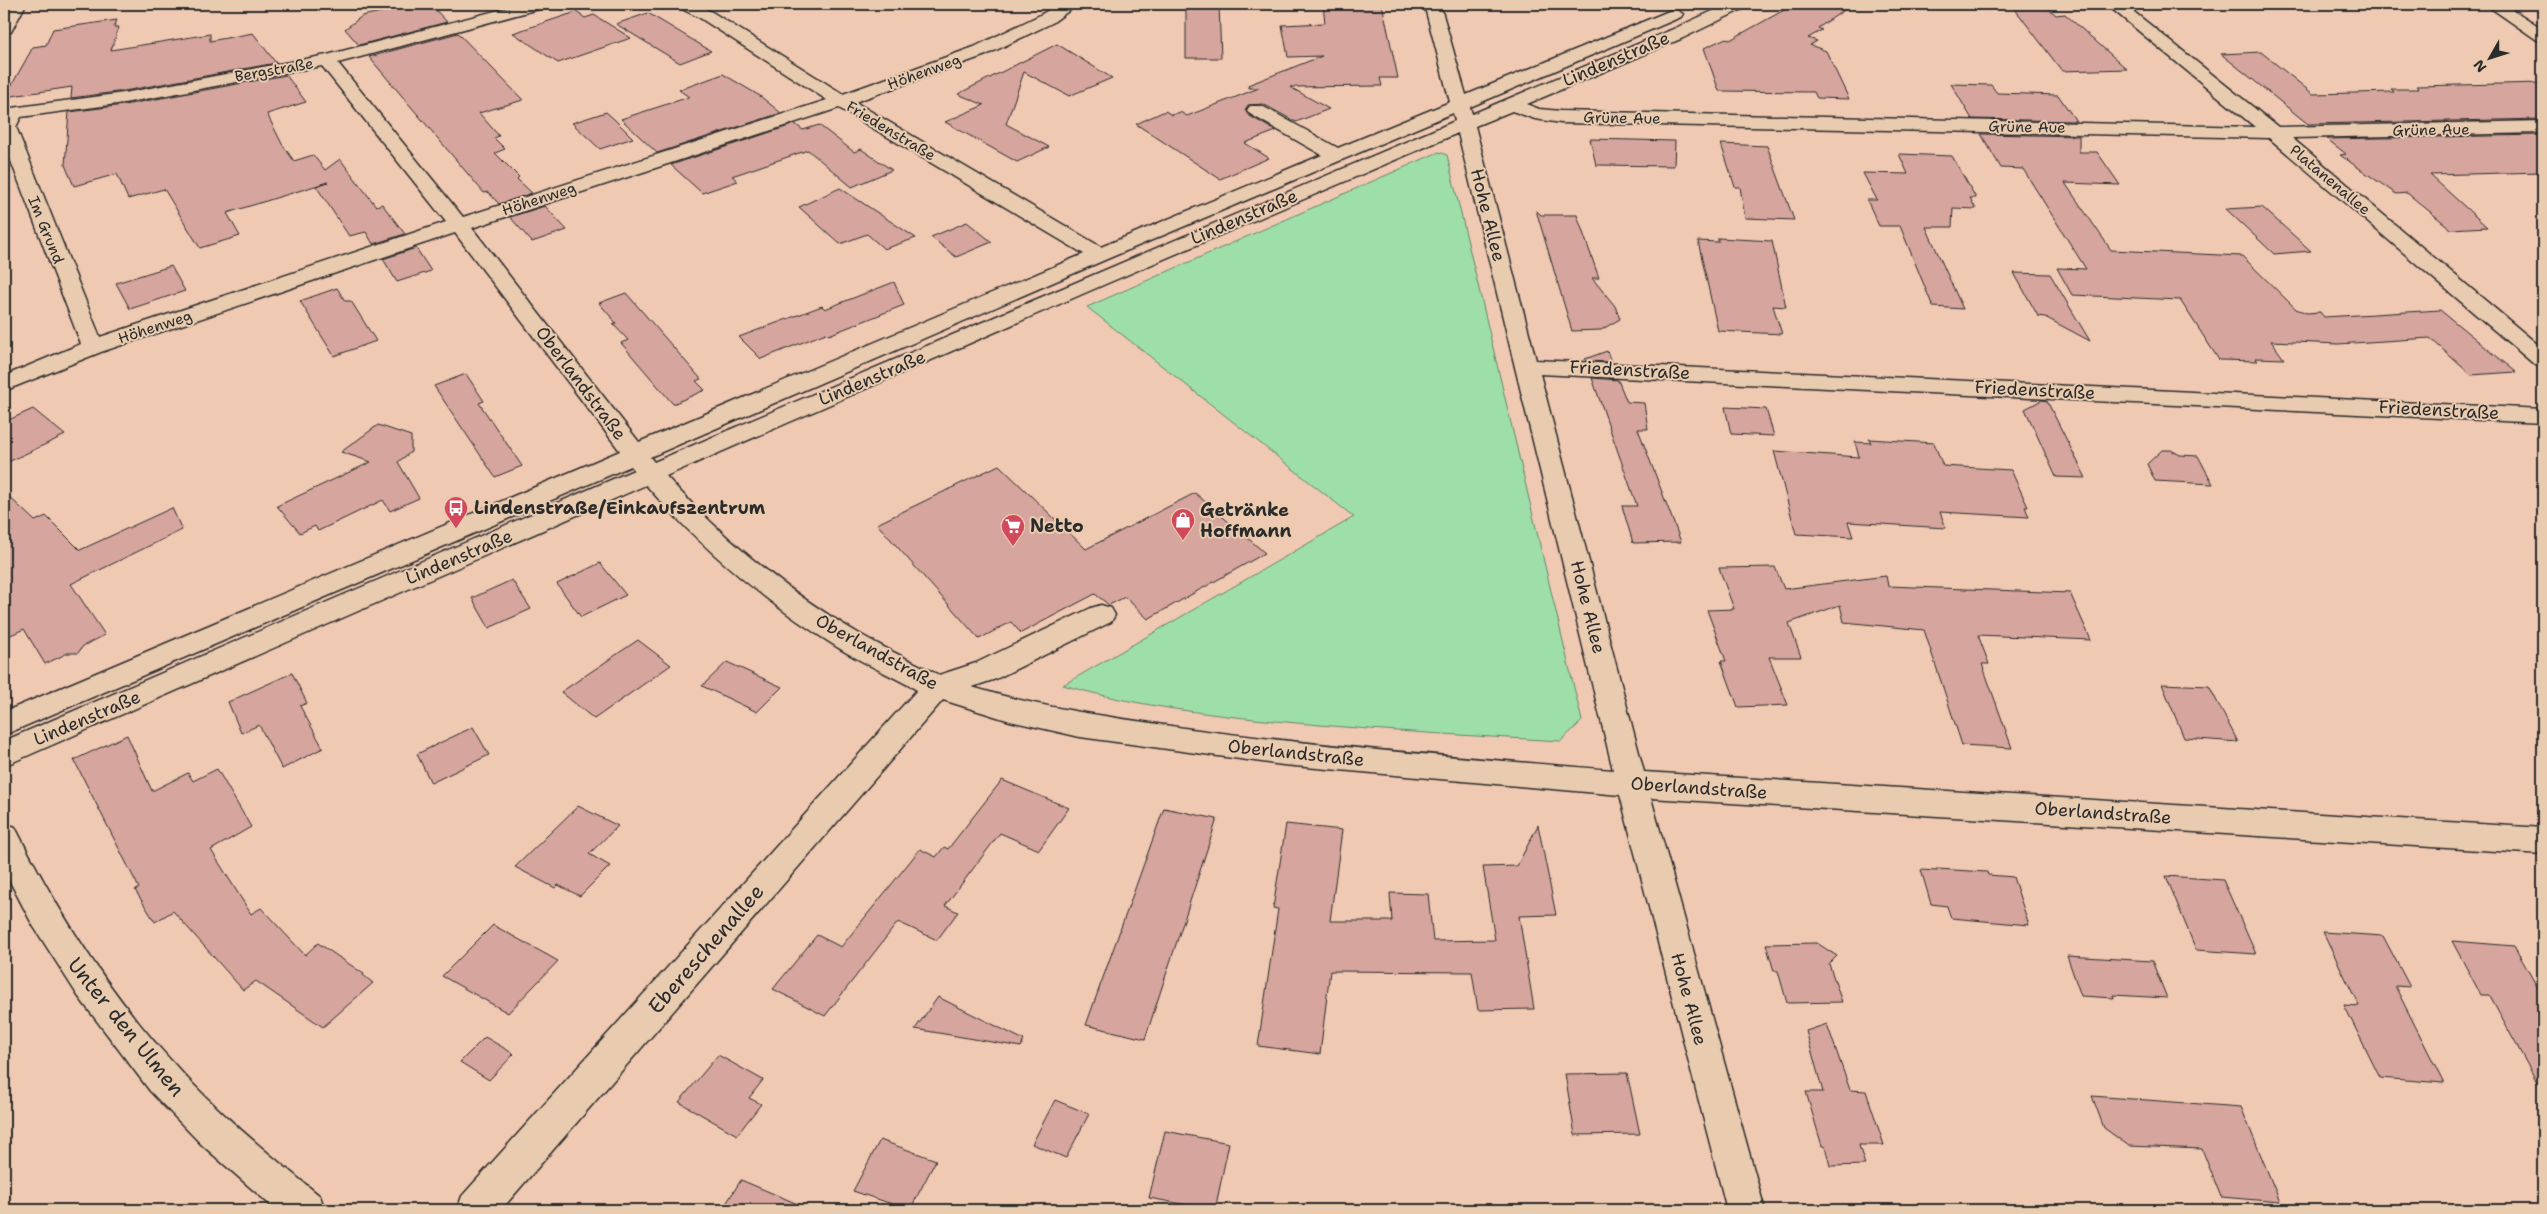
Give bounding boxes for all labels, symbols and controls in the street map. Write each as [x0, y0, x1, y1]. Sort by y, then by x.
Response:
street label: Lindenstraße [1559, 26, 1673, 92]
north arrow [2464, 32, 2514, 82]
street label: Höhenweg [884, 49, 964, 95]
street label: Bergstraße [233, 53, 315, 87]
text: N [2469, 56, 2490, 76]
street label: Friedenstraße [843, 96, 939, 166]
street label: Grüne Aue [1583, 107, 1661, 129]
street label: Grüne Aue [1988, 116, 2066, 138]
street label: Grüne Aue [2392, 119, 2470, 141]
street label: Platanenallee [2285, 140, 2375, 220]
street label: Hohe Allee [1465, 166, 1511, 264]
street label: Höhenweg [499, 178, 579, 220]
street label: Lindenstraße [1187, 184, 1301, 250]
street label: Im Grund [23, 193, 69, 267]
street label: Höhenweg [115, 306, 195, 348]
street label: Oberlandstraße [530, 321, 632, 445]
street label: Lindenstraße [815, 345, 929, 411]
street label: Friedenstraße [1569, 355, 1691, 385]
street label: Friedenstraße [1974, 375, 2096, 405]
street label: Friedenstraße [2378, 395, 2500, 425]
bus stop icon: Lindenstraße/Einkaufszentrum [443, 495, 469, 529]
place label: Lindenstraße/Einkaufszentrum [474, 496, 766, 520]
place label: Getränke Hoffmann [1200, 498, 1291, 543]
shop icon: Getränke Hoffmann [1170, 507, 1196, 541]
supermarket icon: Netto [1000, 513, 1026, 547]
place label: Netto [1030, 514, 1084, 538]
street label: Lindenstraße [402, 524, 516, 590]
street label: Hohe Allee [1565, 558, 1611, 656]
street label: Oberlandstraße [811, 608, 943, 696]
street label: Lindenstraße [30, 685, 144, 751]
street label: Oberlandstraße [1227, 734, 1365, 772]
street label: Oberlandstraße [1630, 771, 1768, 805]
street label: Oberlandstraße [2034, 796, 2172, 830]
street label: Ebereschenallee [642, 878, 770, 1020]
street label: Hohe Allee [1665, 950, 1713, 1048]
street label: Unter den Ulmen [61, 952, 191, 1103]

